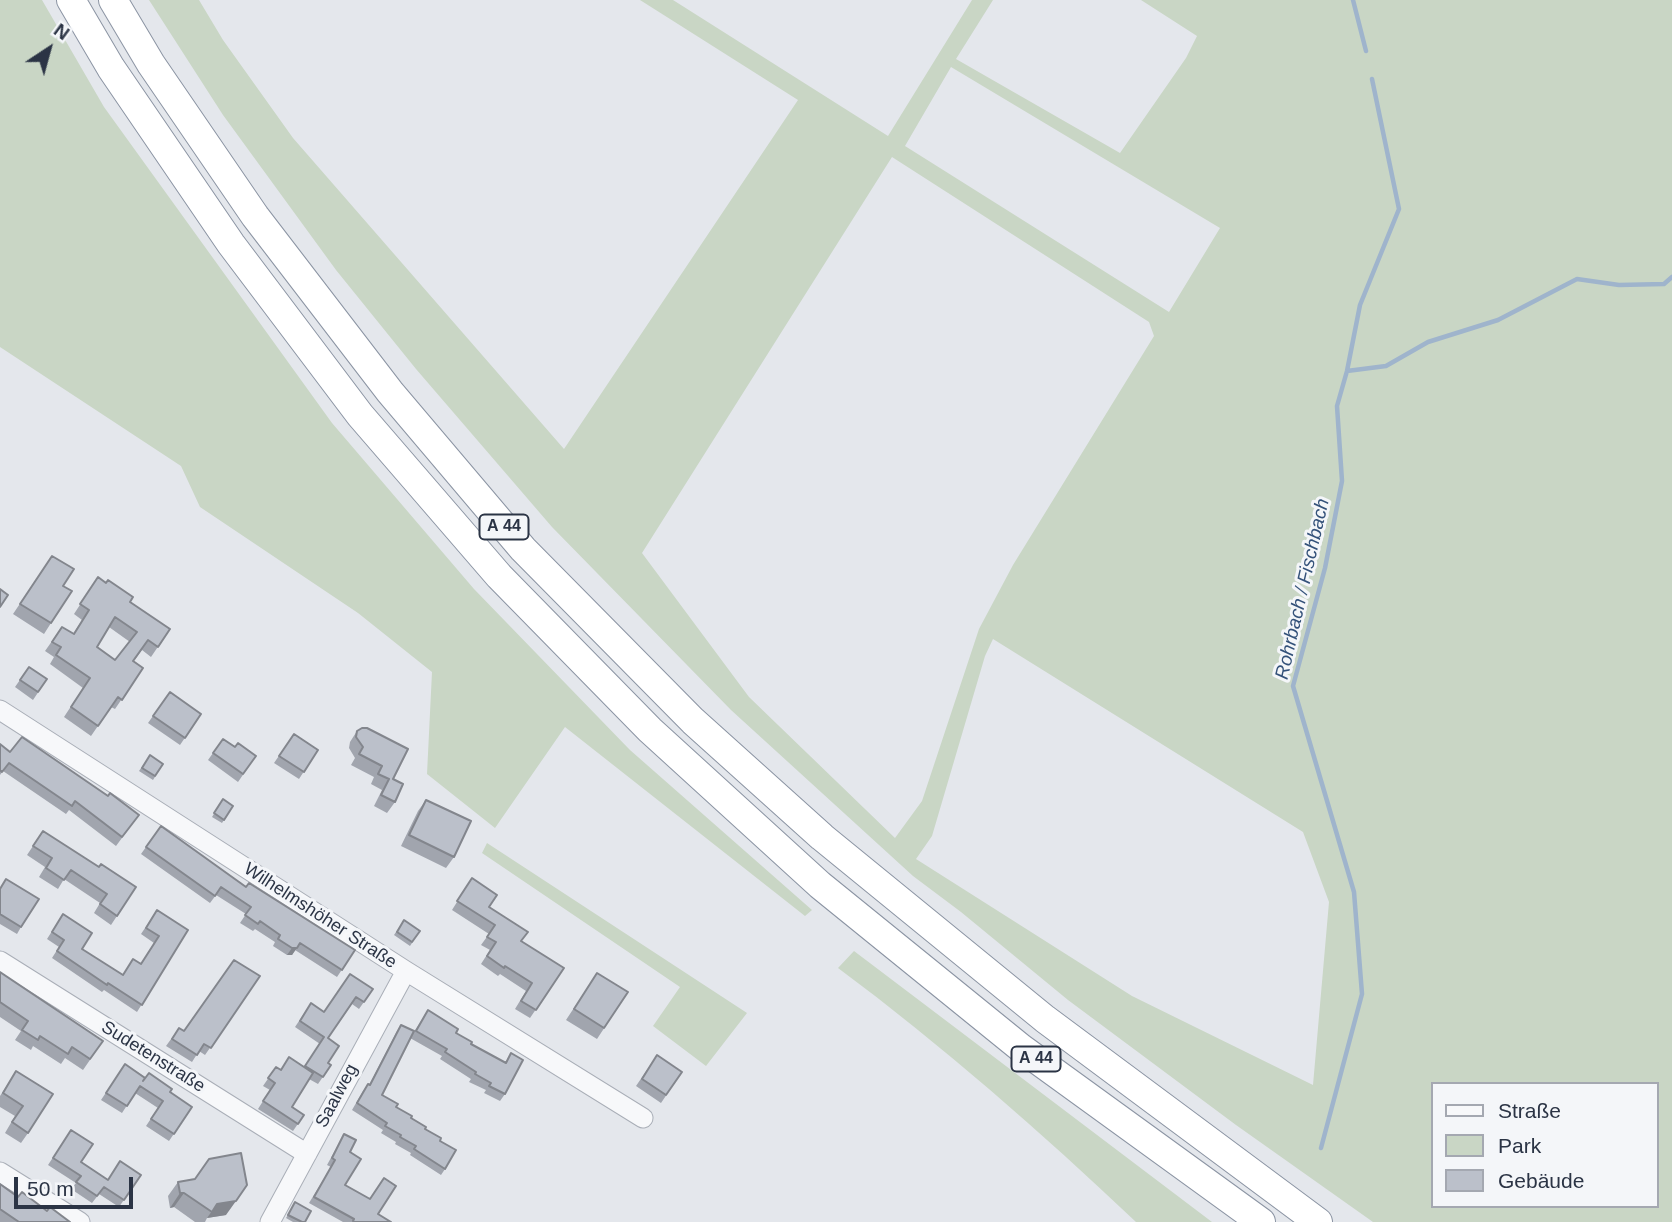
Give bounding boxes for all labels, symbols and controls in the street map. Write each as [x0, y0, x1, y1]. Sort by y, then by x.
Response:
north arrow [14, 14, 84, 84]
text: N [50, 19, 73, 44]
water label: Rohrbach / Fischbach [1271, 496, 1335, 682]
road number: A 44 [480, 514, 528, 540]
street label: Wilhelmshöher Straße [239, 858, 401, 974]
street label: Sudetenstraße [97, 1017, 209, 1097]
road number: A 44 [1012, 1046, 1060, 1072]
street label: Saalweg [311, 1060, 363, 1132]
legend [1430, 1082, 1658, 1208]
text: Straße [1498, 1099, 1561, 1122]
text: Park [1498, 1134, 1541, 1157]
scale bar [18, 1162, 136, 1206]
text: Gebäude [1498, 1169, 1584, 1192]
text: 50 m [27, 1177, 74, 1200]

